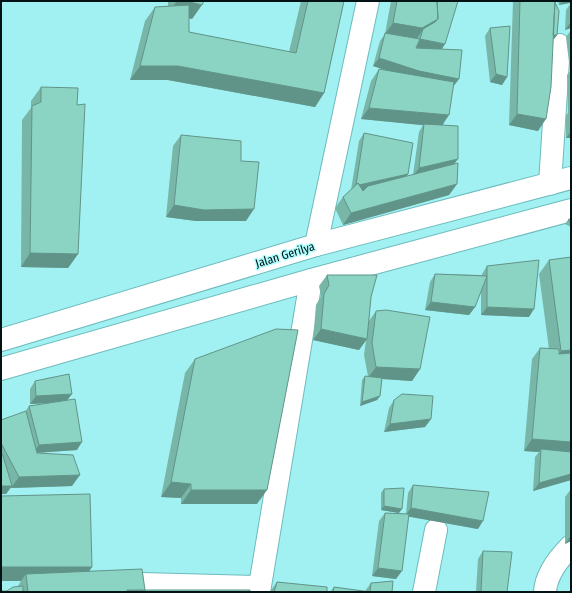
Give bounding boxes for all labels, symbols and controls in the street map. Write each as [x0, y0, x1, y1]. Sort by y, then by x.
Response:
street label: Jalan Gerilya [254, 239, 316, 271]

